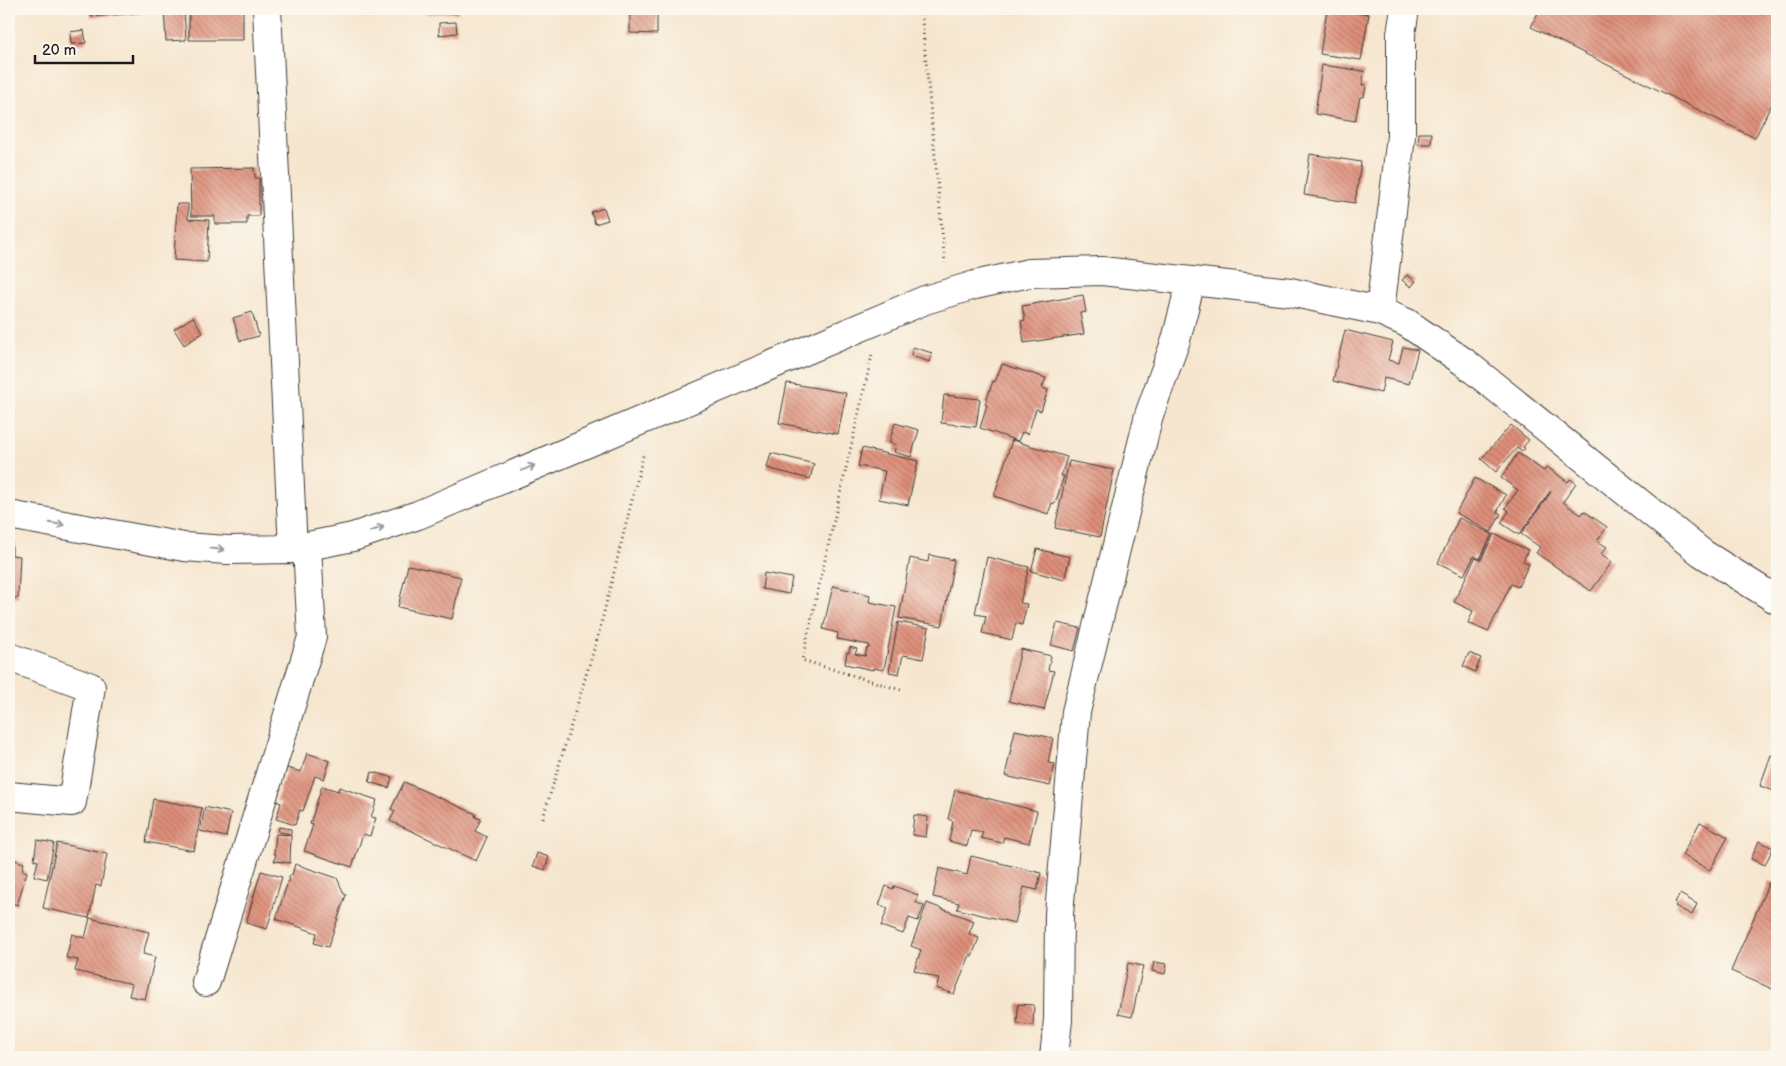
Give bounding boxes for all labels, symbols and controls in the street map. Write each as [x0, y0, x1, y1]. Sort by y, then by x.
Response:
scale bar [35, 32, 132, 64]
text: 20 m [42, 41, 76, 60]
one-way arrow [520, 463, 535, 473]
one-way arrow [48, 519, 64, 529]
one-way arrow [369, 523, 385, 533]
one-way arrow [209, 544, 225, 554]

